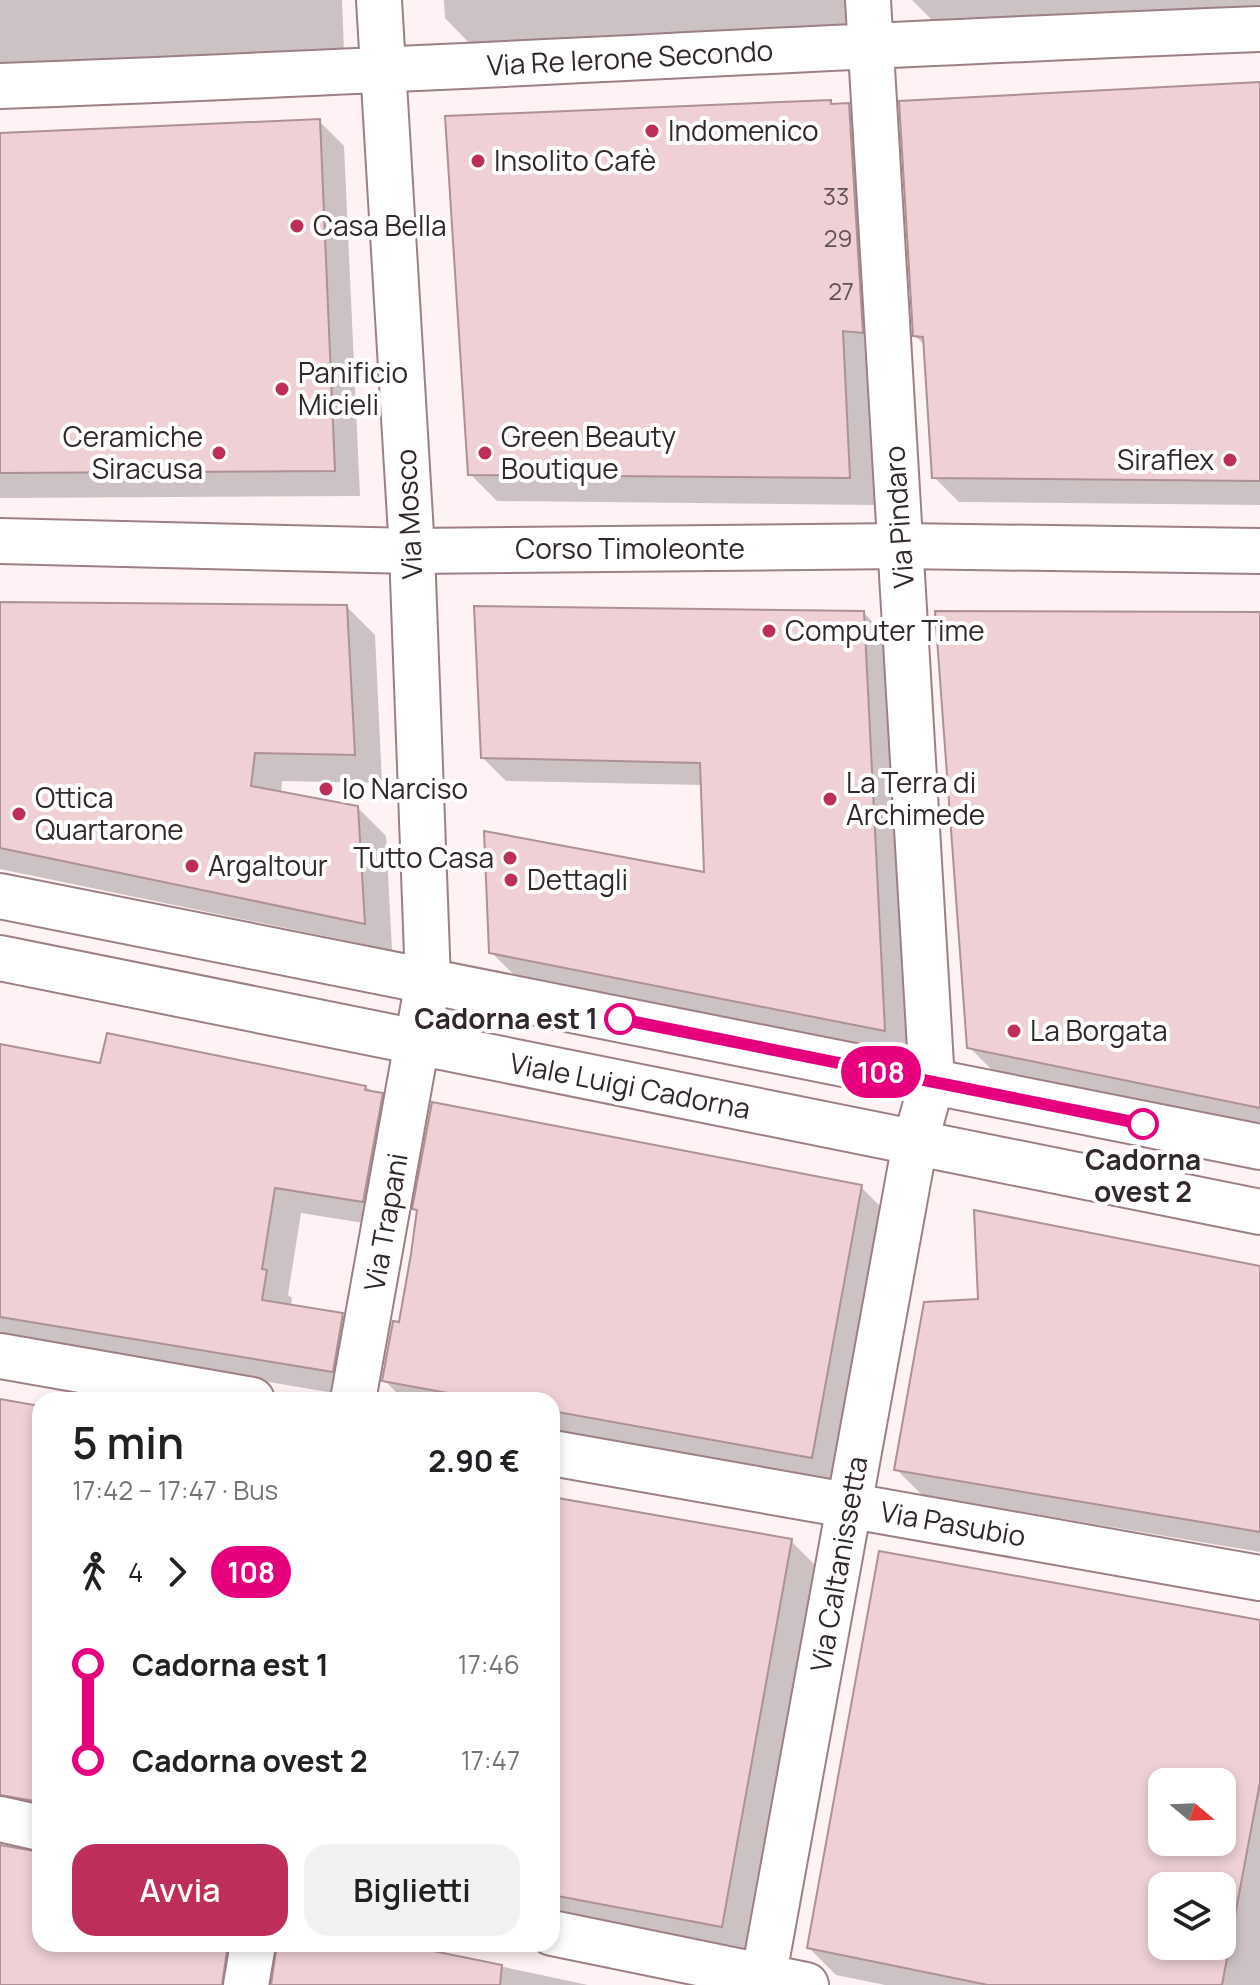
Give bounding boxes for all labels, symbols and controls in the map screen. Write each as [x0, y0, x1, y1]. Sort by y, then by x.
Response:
street label: Via Re Ierone Secondo [486, 31, 774, 83]
place label: Indomenico [668, 111, 819, 149]
marker: Indomenico [643, 122, 661, 140]
place label: Insolito Cafè [494, 141, 656, 179]
marker: Insolito Cafè [469, 152, 487, 170]
house number: 33 [823, 179, 849, 212]
place label: Casa Bella [313, 206, 447, 244]
marker: Casa Bella [288, 217, 306, 235]
house number: 29 [824, 221, 852, 254]
house number: 27 [828, 274, 854, 307]
place label: Panificio Micieli [298, 353, 408, 423]
marker: Panificio Micieli [273, 380, 291, 398]
place label: Ceramiche Siracusa [63, 417, 203, 487]
place label: Green Beauty Boutique [501, 417, 676, 487]
place label: Siraflex [1117, 440, 1214, 478]
marker: Ceramiche Siracusa [210, 444, 228, 462]
marker: Green Beauty Boutique [476, 444, 494, 462]
street label: Via Pindaro [874, 445, 922, 589]
street label: Via Mosco [386, 448, 430, 580]
marker: Siraflex [1221, 451, 1239, 469]
street label: Corso Timoleonte [515, 529, 745, 567]
place label: Computer Time [785, 611, 985, 649]
marker: Computer Time [760, 622, 778, 640]
place label: La Terra di Archimede [846, 763, 985, 833]
place label: Io Narciso [342, 769, 468, 807]
place label: Ottica Quartarone [35, 778, 184, 848]
marker: Io Narciso [317, 780, 335, 798]
marker: La Terra di Archimede [821, 790, 839, 808]
marker: Ottica Quartarone [10, 805, 28, 823]
place label: Tutto Casa [353, 838, 494, 876]
place label: Argaltour [208, 846, 328, 884]
marker: Tutto Casa [501, 849, 519, 867]
marker: Argaltour [183, 857, 201, 875]
place label: Dettagli [527, 860, 628, 898]
marker: Dettagli [502, 871, 520, 889]
place label: Cadorna est 1 [414, 999, 598, 1037]
marker: Cadorna est 1 [605, 1004, 635, 1034]
place label: La Borgata [1030, 1011, 1168, 1049]
marker: La Borgata [1005, 1022, 1023, 1040]
street label: Viale Luigi Cadorna [507, 1043, 754, 1127]
line badge: 108 [835, 1046, 927, 1098]
text: 108 [857, 1053, 905, 1091]
marker: Cadorna ovest 2 [1128, 1109, 1158, 1139]
place label: Cadorna ovest 2 [1085, 1140, 1201, 1210]
street label: Via Trapani [354, 1150, 416, 1294]
text: 5 min [72, 1412, 184, 1472]
text: 2.90 € [428, 1440, 520, 1481]
street label: Via Caltanissetta [800, 1453, 876, 1675]
text: 17:42 – 17:47 · Bus [72, 1472, 278, 1508]
street label: Via Pasubio [878, 1492, 1029, 1554]
icon: walk [72, 1550, 116, 1594]
icon: forward [155, 1550, 199, 1594]
text: 108 [227, 1553, 275, 1591]
text: 4 [128, 1554, 143, 1590]
text: Cadorna est 1 [132, 1644, 329, 1685]
text: 17:46 [458, 1646, 520, 1682]
text: Cadorna ovest 2 [132, 1740, 368, 1781]
text: 17:47 [461, 1742, 520, 1778]
north arrow [1148, 1768, 1236, 1856]
map controls [1148, 1768, 1236, 1960]
button: Avvia [72, 1844, 288, 1936]
button: Biglietti [304, 1844, 520, 1936]
button: layers [1148, 1872, 1236, 1960]

